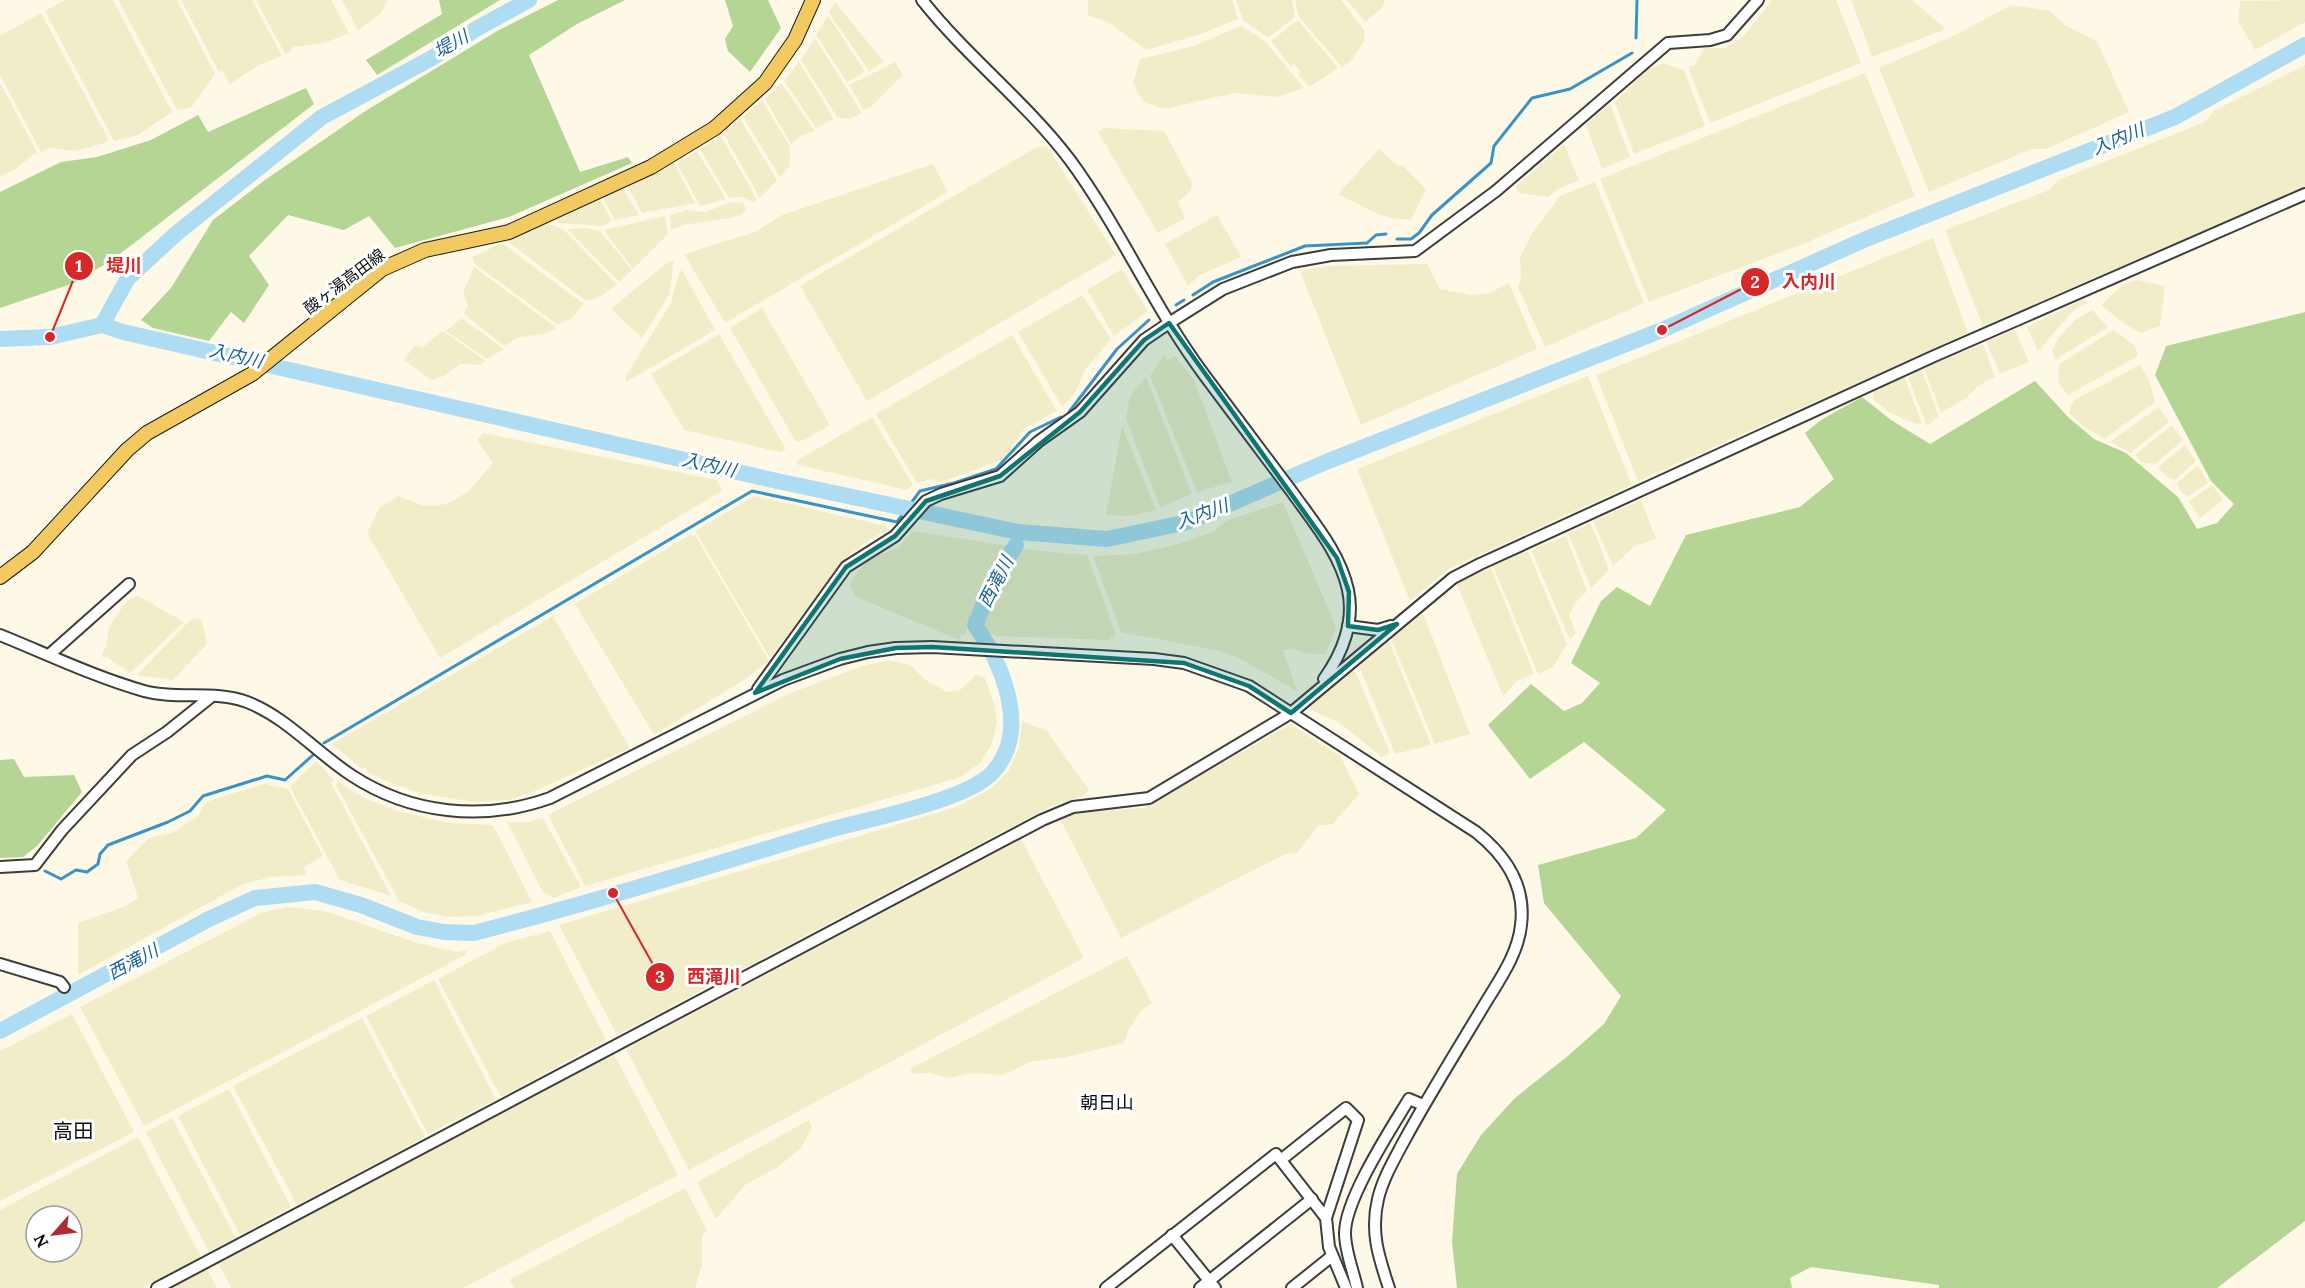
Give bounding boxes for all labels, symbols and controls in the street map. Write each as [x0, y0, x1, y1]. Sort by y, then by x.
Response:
water label: 堤川 [429, 24, 474, 62]
water label: 入内川 [2088, 117, 2149, 159]
street label: 酸ヶ湯高田線 [300, 244, 388, 318]
callout: 堤川 [64, 248, 154, 284]
text: 1 [75, 254, 83, 277]
text: 堤川 [106, 254, 142, 277]
callout: 入内川 [1740, 264, 1848, 300]
text: 2 [1750, 270, 1760, 293]
text: 入内川 [1782, 270, 1836, 293]
water label: 入内川 [207, 338, 267, 373]
water label: 入内川 [680, 447, 740, 482]
water label: 入内川 [1173, 493, 1233, 534]
water label: 西滝川 [973, 551, 1019, 611]
water label: 西滝川 [104, 938, 164, 984]
callout: 西滝川 [645, 959, 753, 995]
text: 3 [655, 965, 665, 988]
text: 西滝川 [687, 965, 741, 988]
district label: 朝日山 [1080, 1091, 1134, 1114]
district label: 高田 [53, 1118, 93, 1143]
north arrow [24, 1204, 84, 1264]
text: N [29, 1231, 52, 1251]

